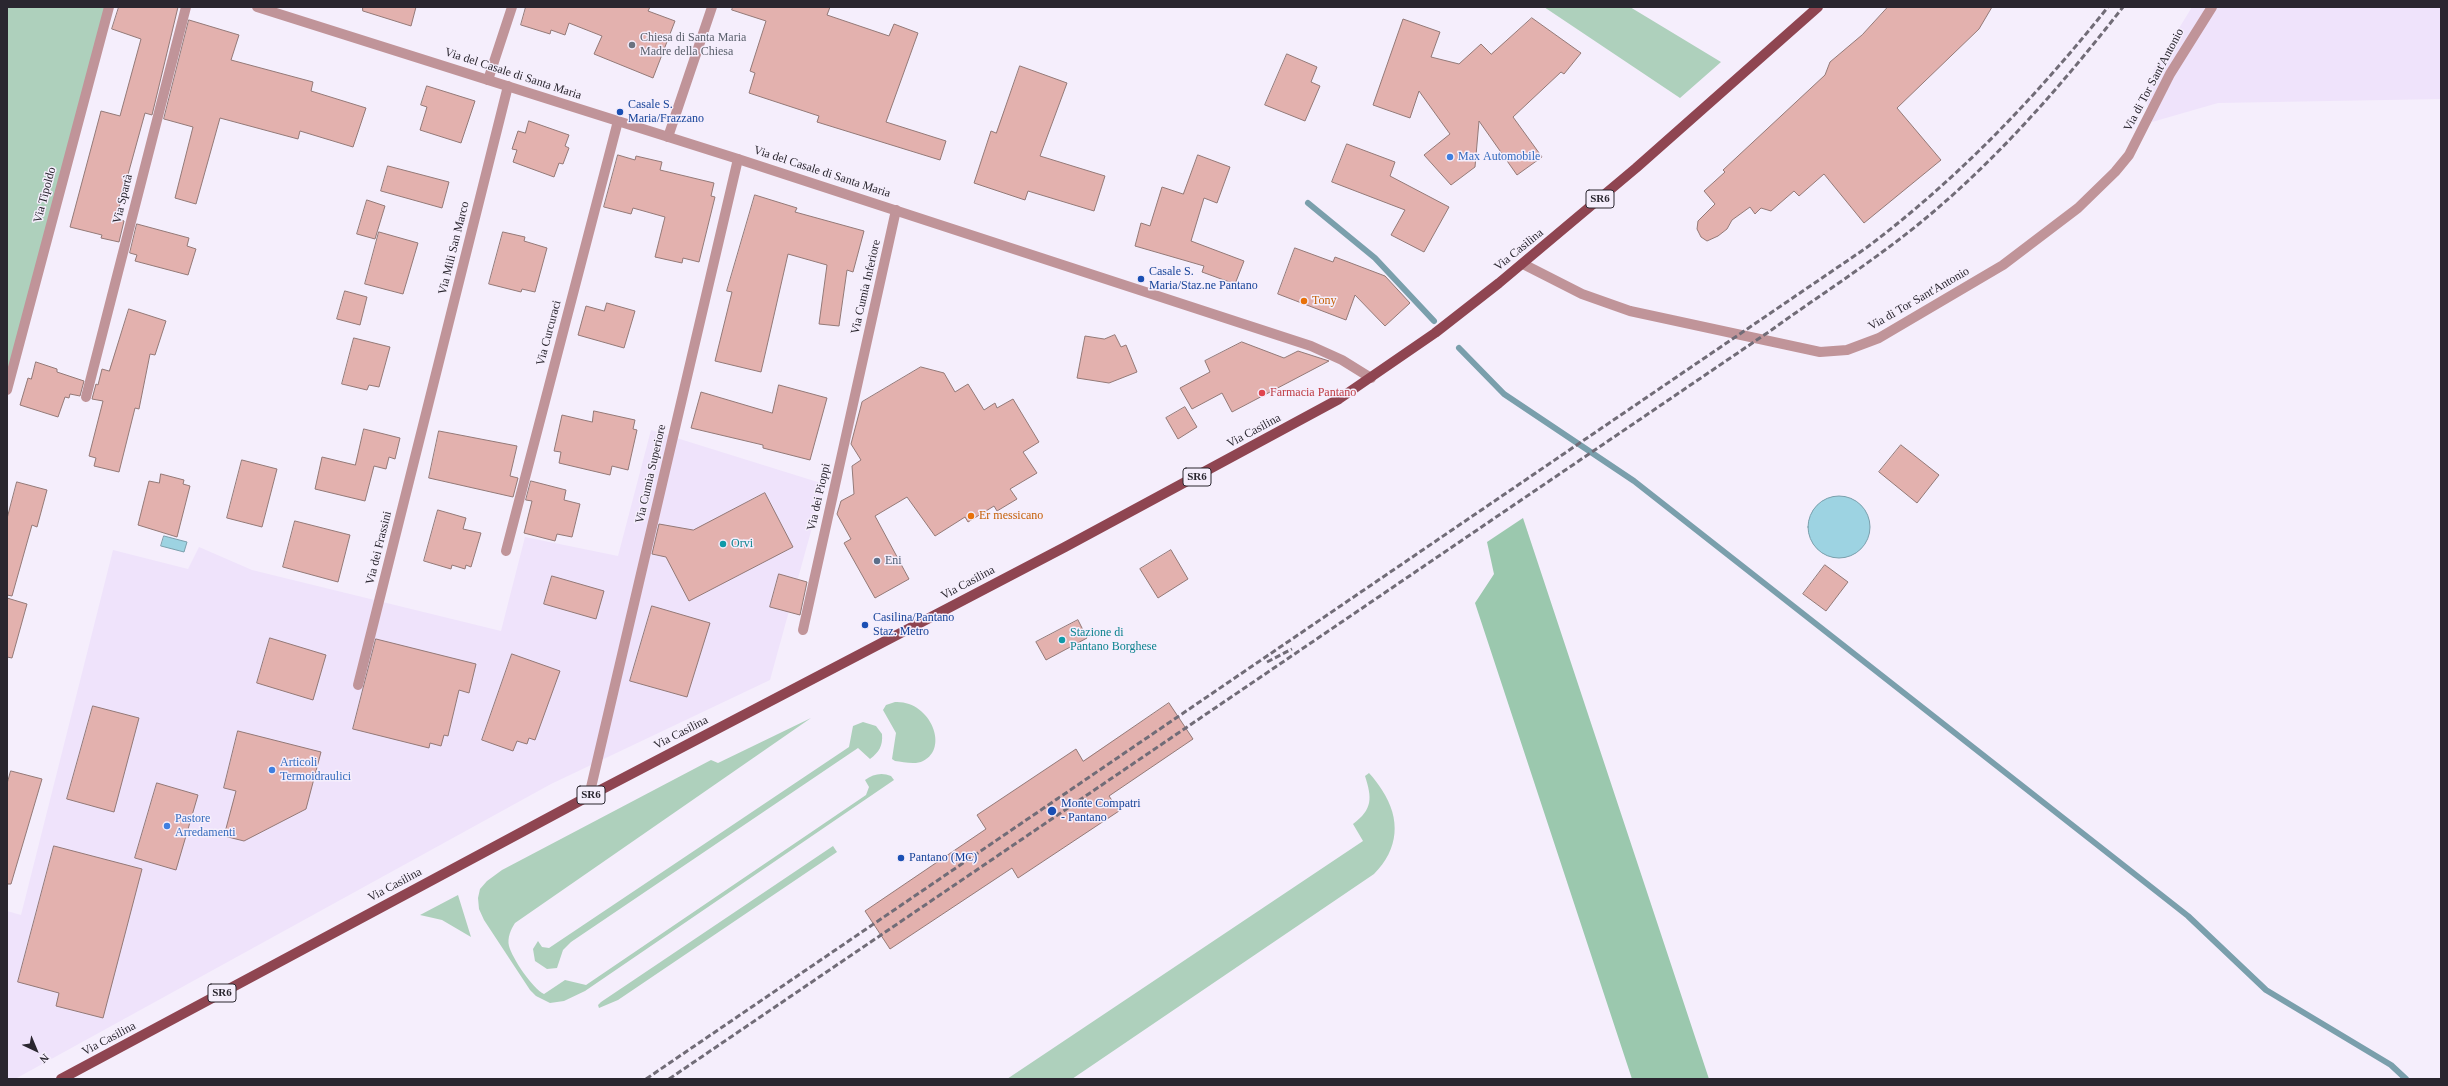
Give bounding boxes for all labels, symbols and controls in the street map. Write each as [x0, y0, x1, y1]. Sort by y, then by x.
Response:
street label: Via di Tor Sant'Antonio [2121, 26, 2187, 134]
place label: Chiesa di Santa Maria Madre della Chiesa [640, 31, 746, 59]
marker: Chiesa di Santa Maria Madre della Chiesa [627, 40, 637, 50]
street label: Via del Casale di Santa Maria [443, 45, 583, 103]
place label: Casale S. Maria/Frazzano [628, 98, 704, 126]
marker: Casale S. Maria/Frazzano [615, 107, 625, 117]
street label: Via del Casale di Santa Maria [752, 143, 892, 201]
place label: Max Automobile [1458, 150, 1540, 164]
marker: Max Automobile [1445, 152, 1455, 162]
street label: Via Tipoldo [31, 166, 59, 224]
street label: Via Spartà [110, 173, 136, 225]
road number: SR6 [1586, 190, 1614, 208]
street label: Via Mili San Marco [435, 200, 473, 296]
street label: Via Casilina [1492, 226, 1546, 274]
street label: Via Cumia Inferiore [848, 238, 884, 336]
street label: Via di Tor Sant'Antonio [1866, 264, 1972, 334]
place label: Casale S. Maria/Staz.ne Pantano [1149, 265, 1258, 293]
marker: Casale S. Maria/Staz.ne Pantano [1136, 274, 1146, 284]
place label: Tony [1312, 294, 1336, 308]
marker: Tony [1299, 296, 1309, 306]
street label: Via Curcuraci [533, 299, 565, 367]
place label: Farmacia Pantano [1270, 386, 1356, 400]
marker: Farmacia Pantano [1257, 388, 1267, 398]
street label: Via Casilina [1225, 411, 1283, 451]
street label: Via Cumia Superiore [633, 423, 669, 525]
street label: Via dei Pioppi [804, 462, 834, 532]
road number: SR6 [1183, 468, 1211, 486]
place label: Er messicano [979, 509, 1043, 523]
street label: Via dei Frassini [363, 510, 395, 586]
marker: Er messicano [966, 511, 976, 521]
place label: Orvi [731, 537, 753, 551]
marker: Orvi [718, 539, 728, 549]
place label: Eni [885, 554, 902, 568]
marker: Eni [872, 556, 882, 566]
street label: Via Casilina [939, 563, 997, 603]
place label: Casilina/Pantano Staz. Metro [873, 611, 954, 639]
marker: Casilina/Pantano Staz. Metro [860, 620, 870, 630]
place label: Stazione di Pantano Borghese [1070, 626, 1157, 654]
marker: Stazione di Pantano Borghese [1057, 635, 1067, 645]
street label: Via Casilina [651, 713, 711, 753]
place label: Articoli Termoidraulici [280, 756, 351, 784]
marker: Articoli Termoidraulici [267, 765, 277, 775]
road number: SR6 [577, 786, 605, 804]
place label: Monte Compatri - Pantano [1061, 797, 1141, 825]
marker: Monte Compatri - Pantano [1046, 805, 1058, 817]
place label: Pastore Arredamenti [175, 812, 236, 840]
marker: Pastore Arredamenti [162, 821, 172, 831]
place label: Pantano (MC) [909, 851, 977, 865]
marker: Pantano (MC) [896, 853, 906, 863]
street label: Via Casilina [366, 865, 424, 905]
road number: SR6 [208, 984, 236, 1002]
street label: Via Casilina [80, 1019, 138, 1059]
north arrow [16, 1030, 56, 1070]
text: N [37, 1052, 51, 1066]

